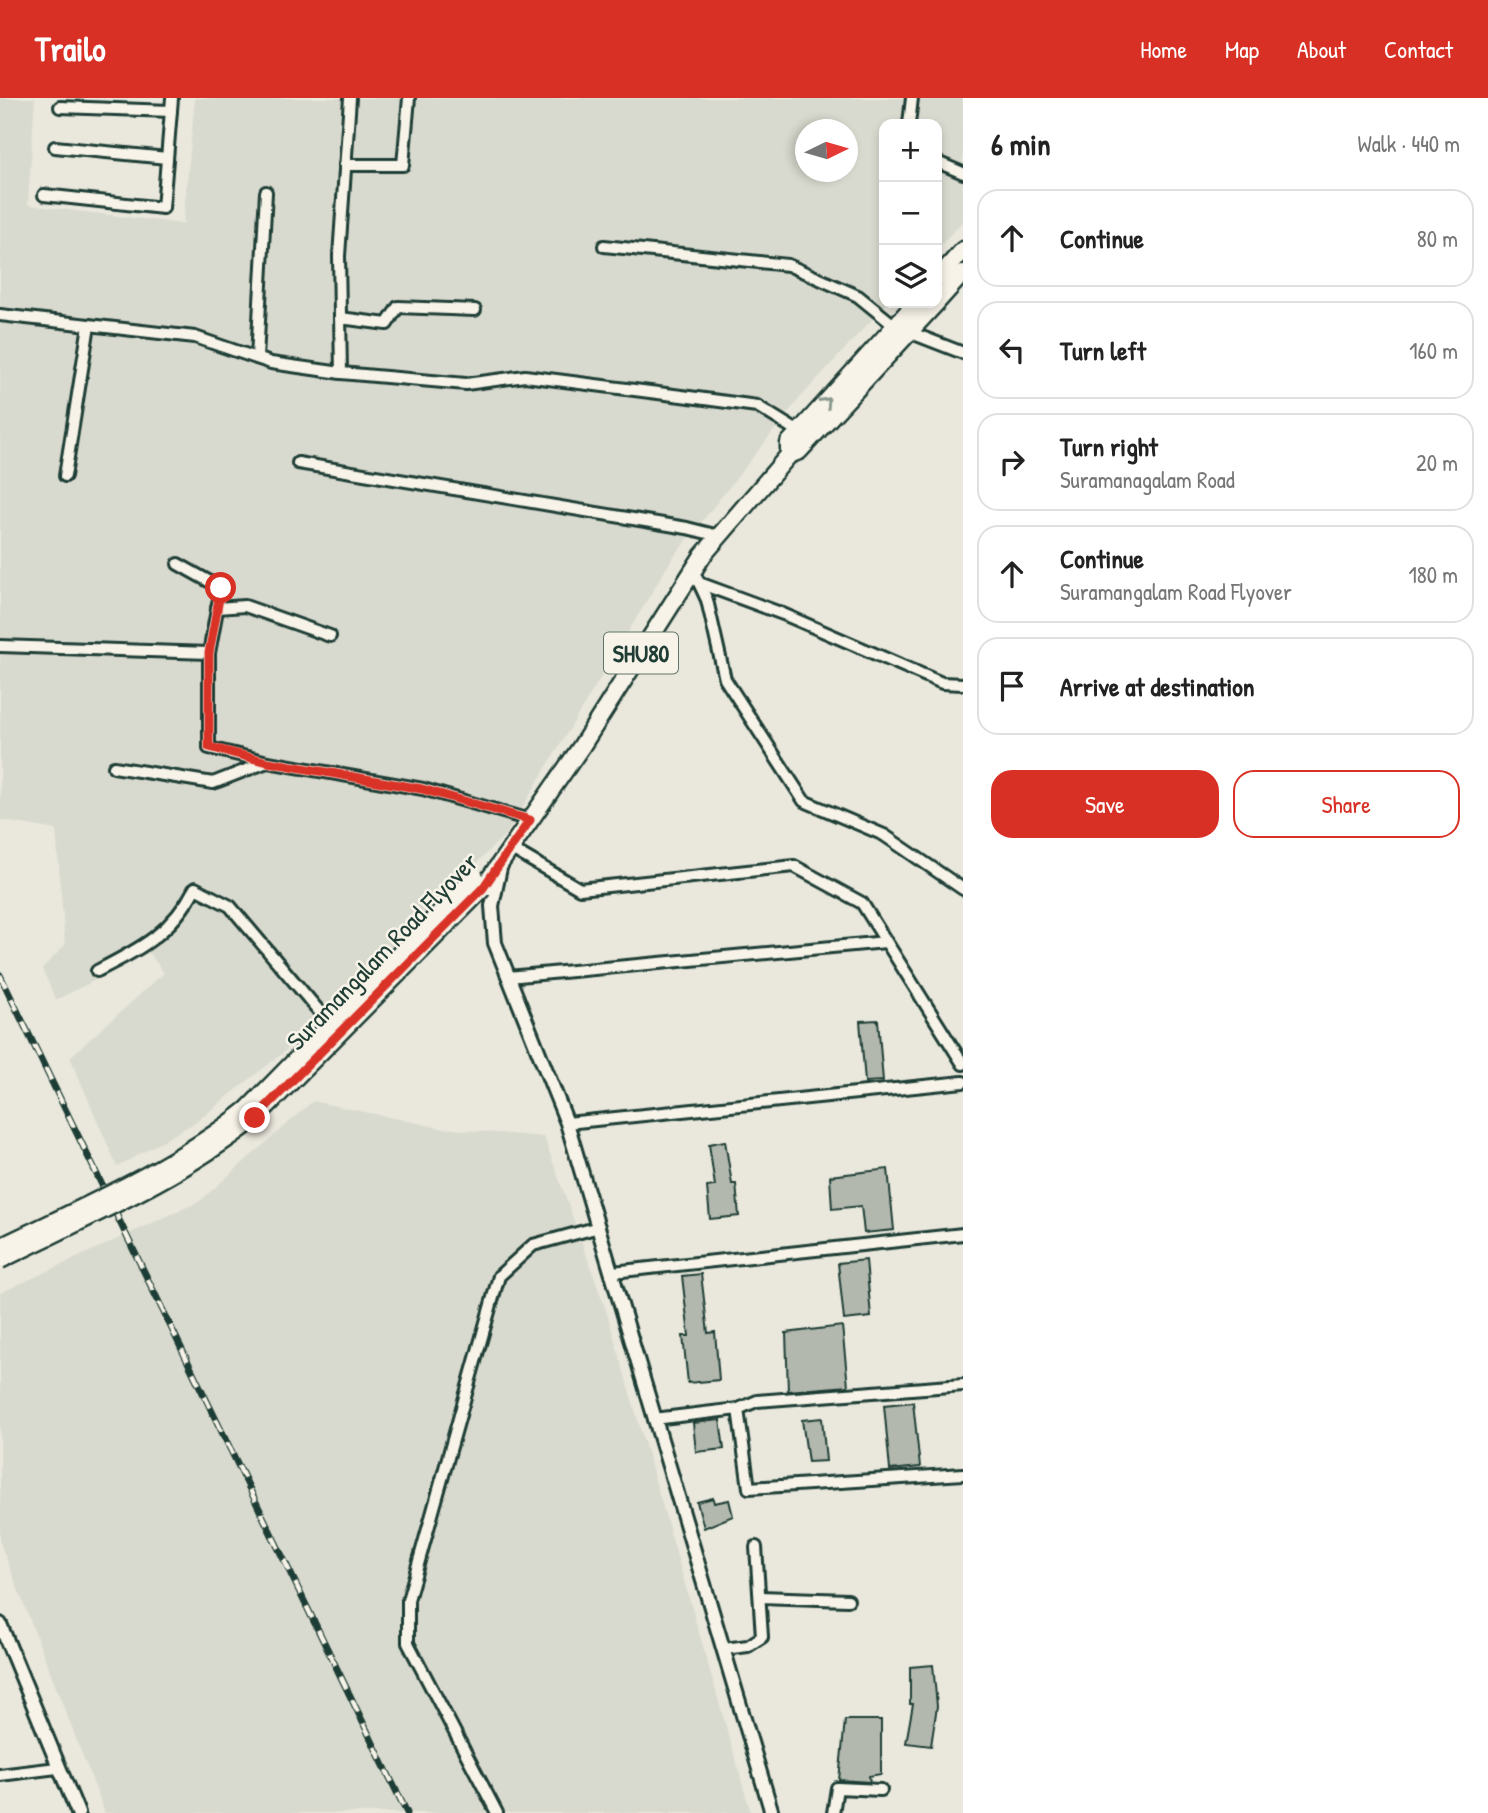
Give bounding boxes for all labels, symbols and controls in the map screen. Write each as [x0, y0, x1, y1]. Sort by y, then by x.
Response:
text: Trailo [35, 27, 106, 71]
text: Home [1140, 33, 1187, 65]
text: Map [1225, 33, 1259, 65]
text: About [1297, 33, 1346, 65]
text: Contact [1384, 33, 1453, 65]
north arrow [795, 119, 858, 182]
map controls [879, 119, 942, 308]
button: + [879, 119, 942, 182]
text: 6 min [991, 124, 1051, 164]
text: Walk · 440 m [1357, 128, 1460, 159]
button: − [879, 182, 942, 245]
icon: ahead [993, 219, 1031, 257]
text: Continue [1060, 221, 1144, 256]
text: 80 m [1417, 223, 1458, 254]
button: layers [879, 245, 942, 308]
icon: left [993, 331, 1031, 369]
text: Turn left [1060, 333, 1146, 368]
text: 160 m [1409, 335, 1458, 366]
one-way arrow [818, 397, 831, 410]
text: Turn right [1060, 429, 1158, 464]
icon: right [993, 443, 1031, 481]
text: 20 m [1416, 447, 1458, 478]
text: Suramanagalam Road [1060, 464, 1235, 495]
text: Continue [1060, 541, 1144, 576]
icon: ahead [993, 555, 1031, 593]
text: 180 m [1408, 559, 1458, 590]
route start [205, 572, 236, 603]
text: Suramangalam Road Flyover [1060, 576, 1292, 607]
road number: SHU80 [604, 632, 678, 674]
icon: arrive [993, 667, 1031, 705]
text: Arrive at destination [1060, 669, 1255, 704]
button: Save [991, 770, 1219, 838]
button: Share [1233, 770, 1460, 838]
street label: Suramangalam Road Flyover [278, 845, 486, 1057]
route end [239, 1102, 270, 1133]

